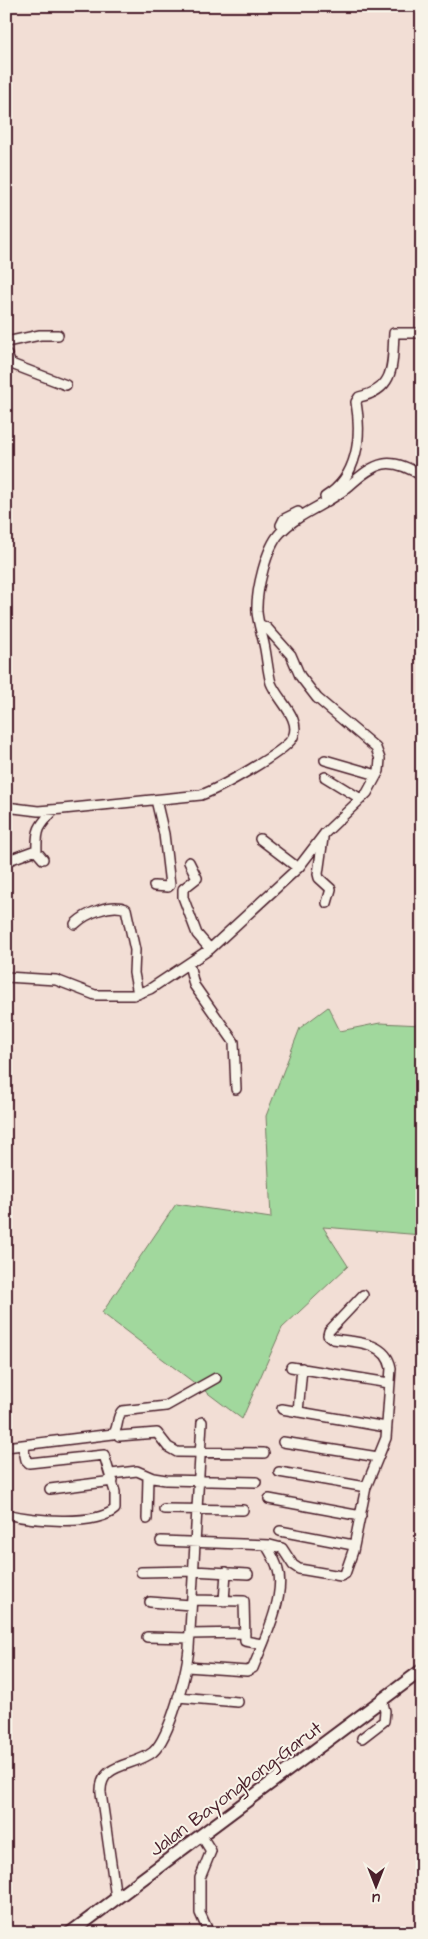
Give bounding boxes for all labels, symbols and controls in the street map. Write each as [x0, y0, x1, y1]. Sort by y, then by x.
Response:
street label: Jalan Bayongbong-Garut [144, 1715, 329, 1864]
north arrow [350, 1862, 400, 1912]
text: U [372, 1888, 380, 1908]

